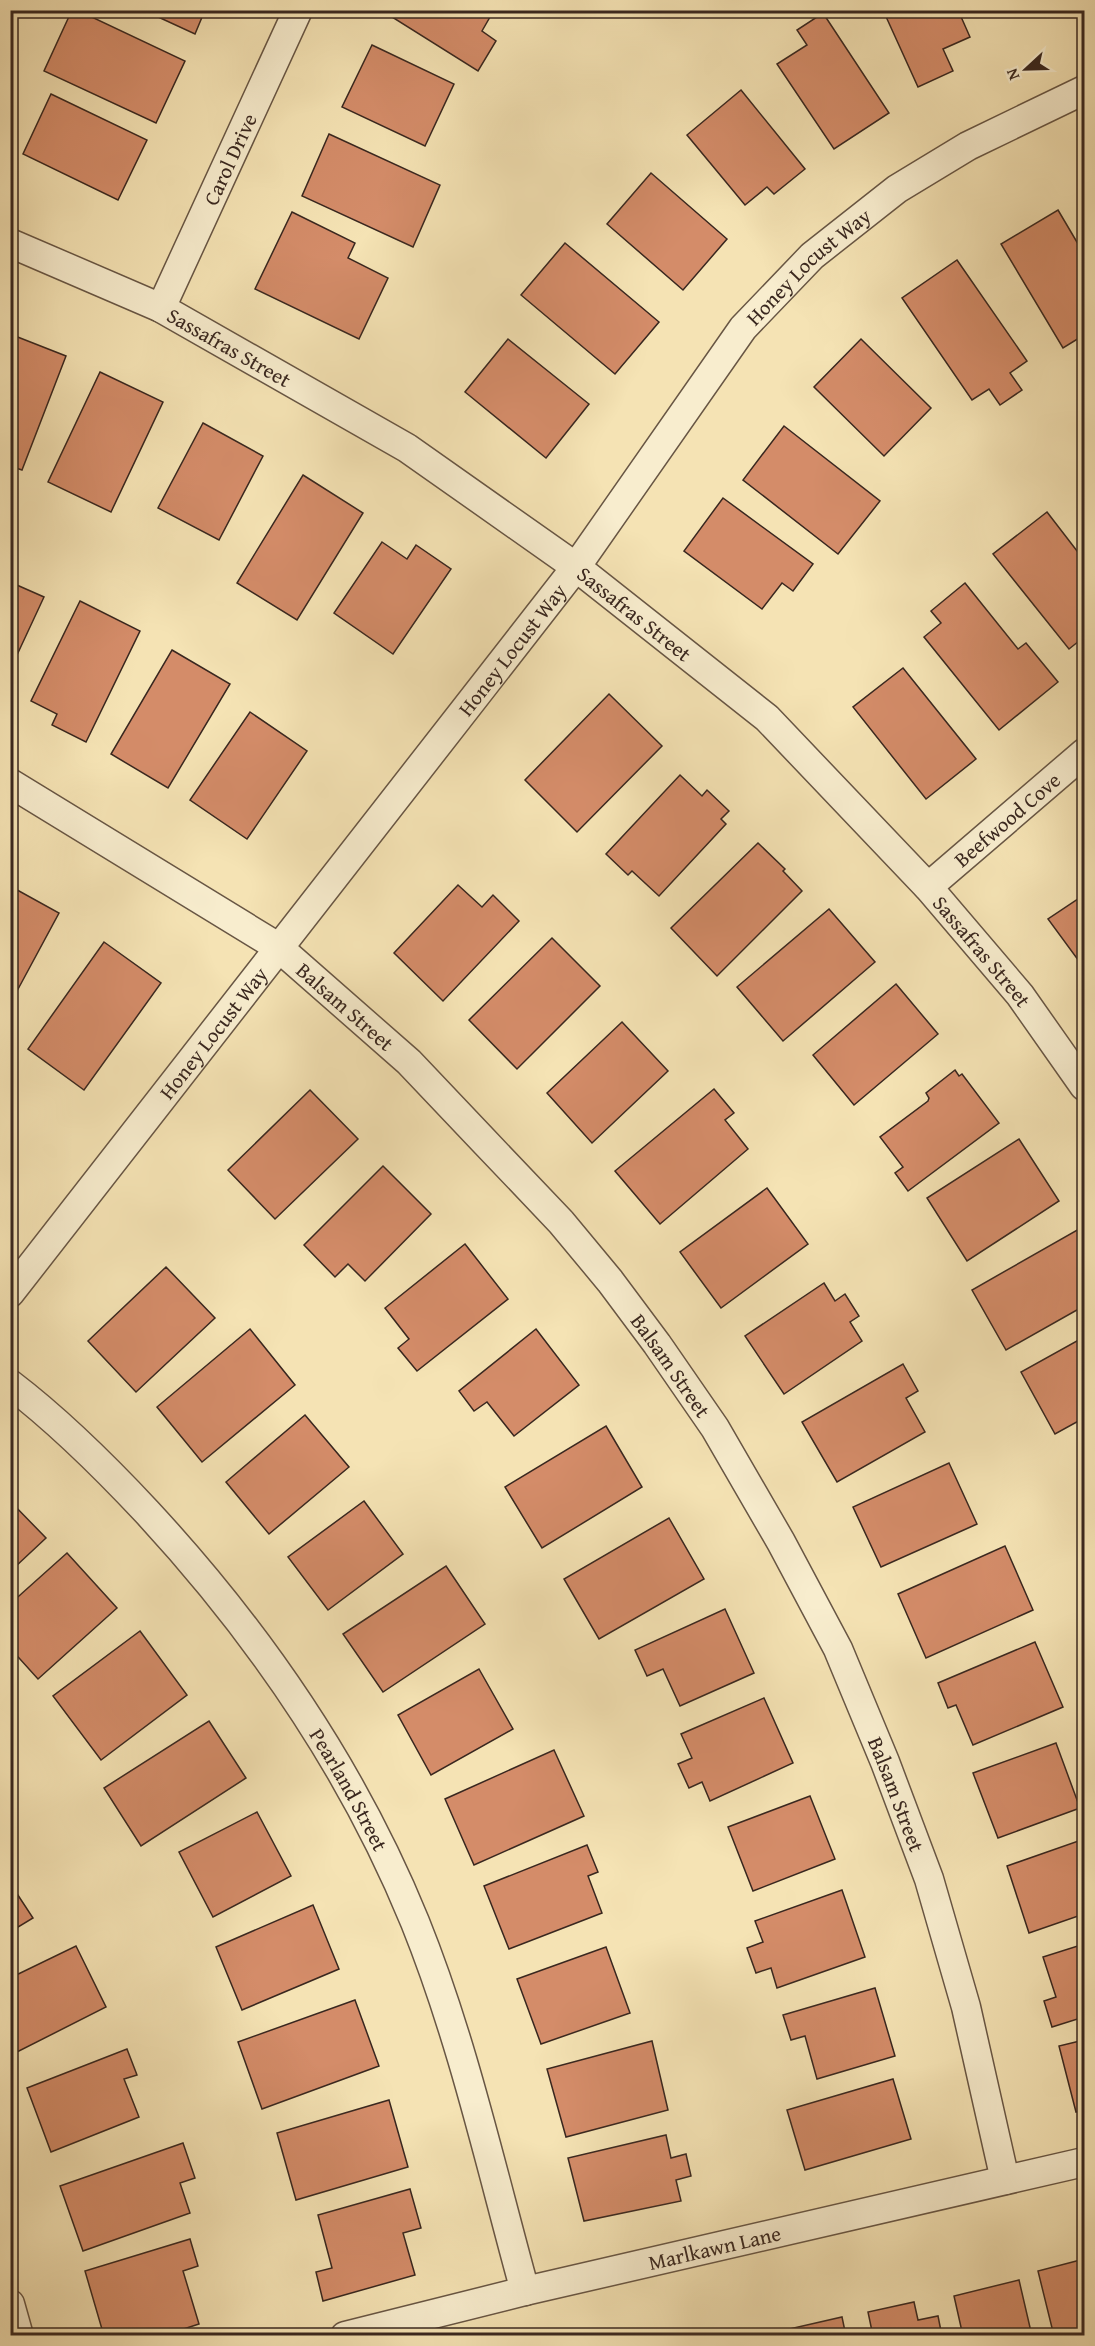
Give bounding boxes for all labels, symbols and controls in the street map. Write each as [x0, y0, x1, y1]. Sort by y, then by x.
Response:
north arrow [996, 39, 1056, 99]
text: N [999, 65, 1025, 84]
street label: Carol Drive [195, 108, 264, 210]
street label: Honey Locust Way [738, 200, 877, 332]
street label: Sassafras Street [162, 299, 298, 395]
street label: Sassafras Street [571, 558, 699, 669]
street label: Honey Locust Way [450, 576, 574, 722]
street label: Beefwood Cove [947, 764, 1067, 874]
street label: Sassafras Street [926, 888, 1039, 1014]
street label: Balsam Street [290, 955, 402, 1058]
street label: Honey Locust Way [151, 959, 275, 1106]
street label: Balsam Street [624, 1307, 719, 1424]
street label: Pearland Street [303, 1722, 396, 1856]
street label: Balsam Street [861, 1732, 933, 1857]
street label: Marlkawn Lane [645, 2217, 784, 2278]

